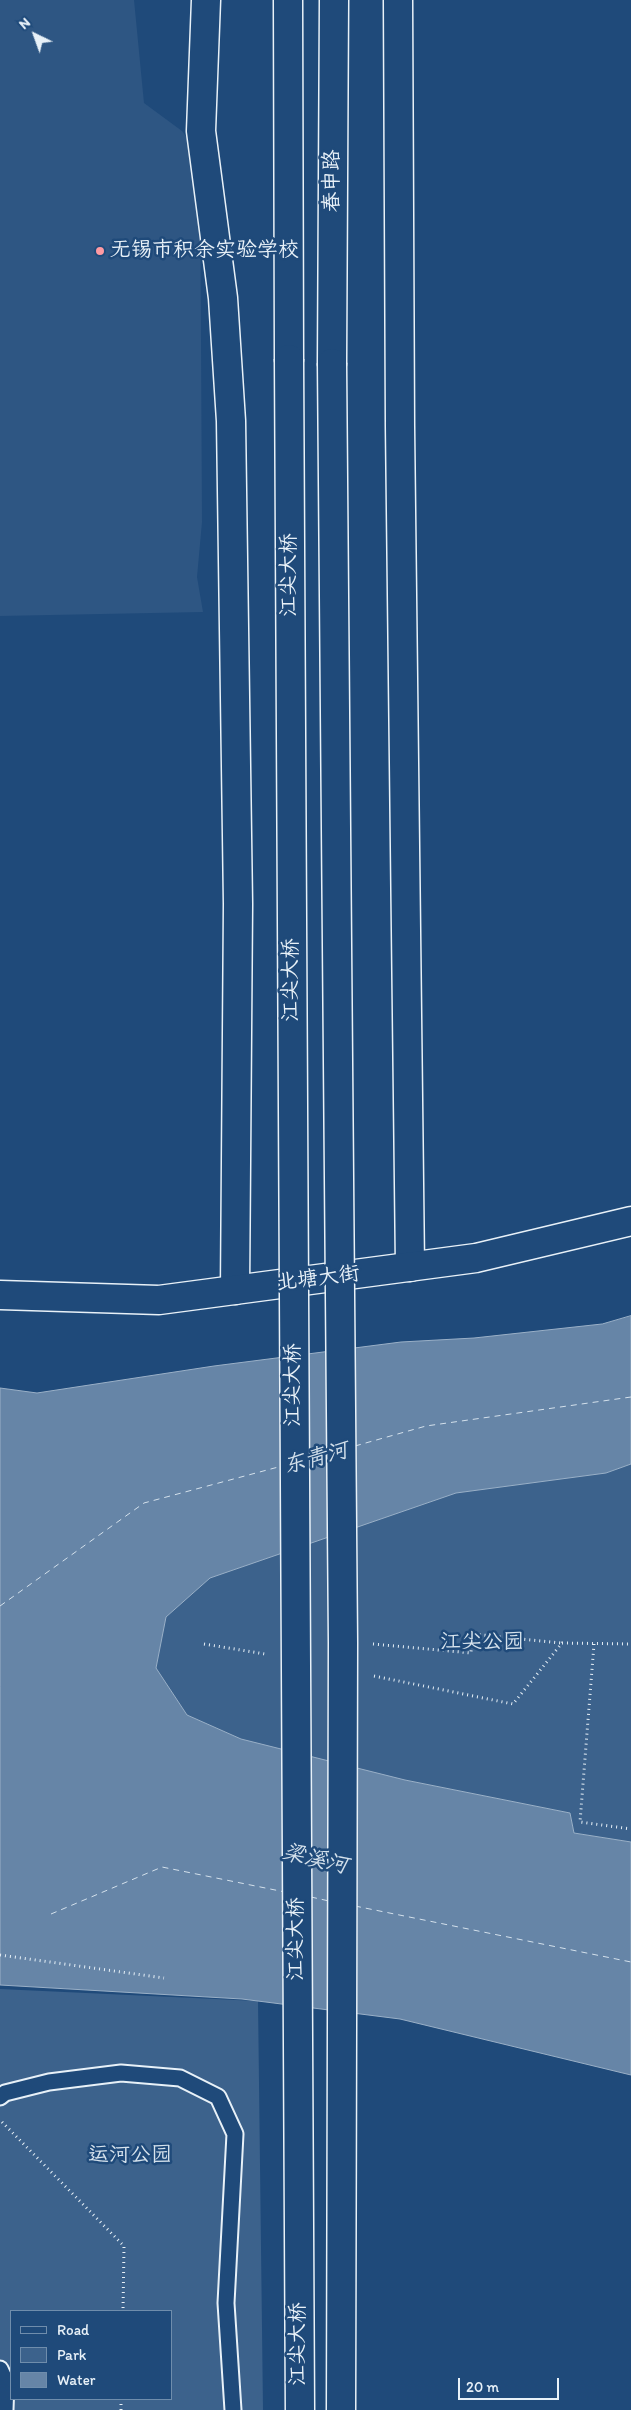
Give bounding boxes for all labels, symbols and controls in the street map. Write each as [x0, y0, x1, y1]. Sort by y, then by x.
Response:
north arrow [10, 10, 60, 60]
text: N [15, 14, 34, 33]
street label: 春申路 [320, 150, 346, 212]
place label: 无锡市积余实验学校 [110, 238, 299, 264]
marker: 无锡市积余实验学校 [94, 245, 106, 257]
street label: 江尖大桥 [277, 533, 303, 617]
street label: 江尖大桥 [279, 938, 305, 1022]
street label: 北塘大街 [275, 1261, 361, 1297]
street label: 江尖大桥 [281, 1343, 307, 1427]
water label: 东青河 [281, 1438, 351, 1480]
park label: 江尖公园 [440, 1630, 524, 1656]
water label: 梁溪河 [280, 1840, 350, 1880]
street label: 江尖大桥 [284, 1897, 310, 1981]
park label: 运河公园 [88, 2143, 172, 2169]
street label: 江尖大桥 [286, 2302, 312, 2386]
legend [10, 2310, 172, 2400]
text: Road [57, 2321, 89, 2339]
text: Park [57, 2346, 87, 2364]
scale bar [461, 2368, 562, 2400]
text: Water [57, 2371, 95, 2389]
text: 20 m [466, 2378, 499, 2396]

